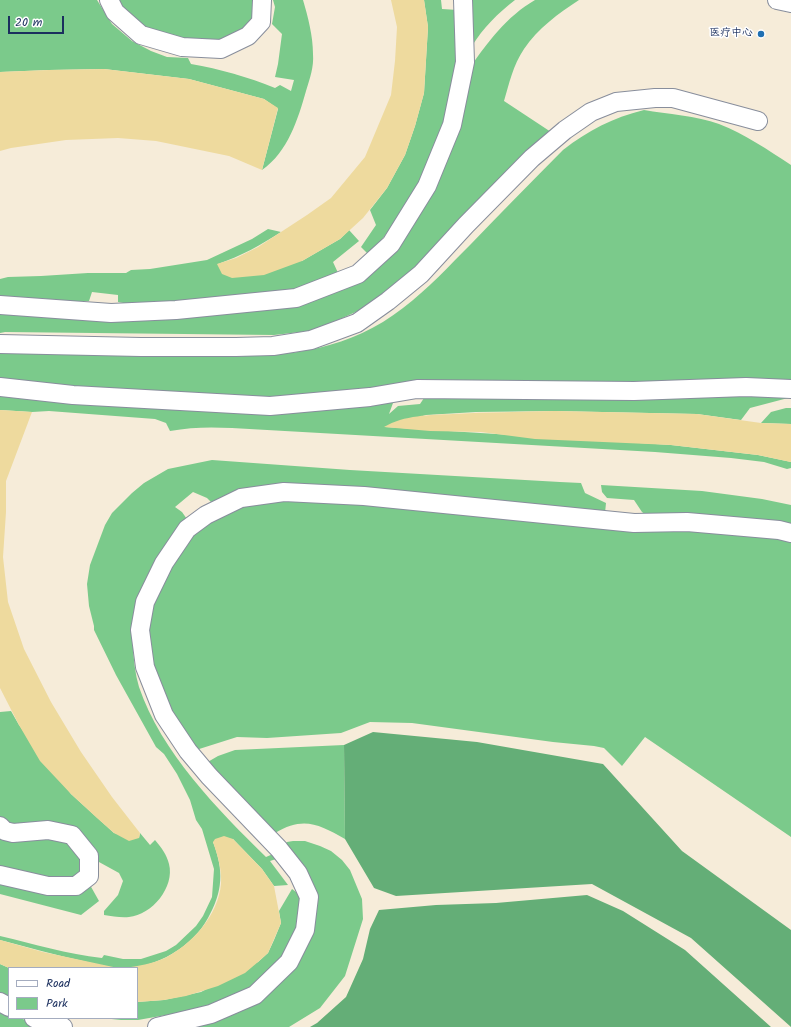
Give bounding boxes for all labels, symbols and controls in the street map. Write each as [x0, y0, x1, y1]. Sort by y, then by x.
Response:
scale bar [10, 8, 66, 34]
text: 20 m [15, 13, 42, 32]
place label: 医疗中心 [709, 27, 753, 41]
marker: 医疗中心 [756, 29, 766, 39]
legend [8, 967, 138, 1019]
text: Road [46, 974, 70, 993]
text: Park [46, 994, 68, 1013]

